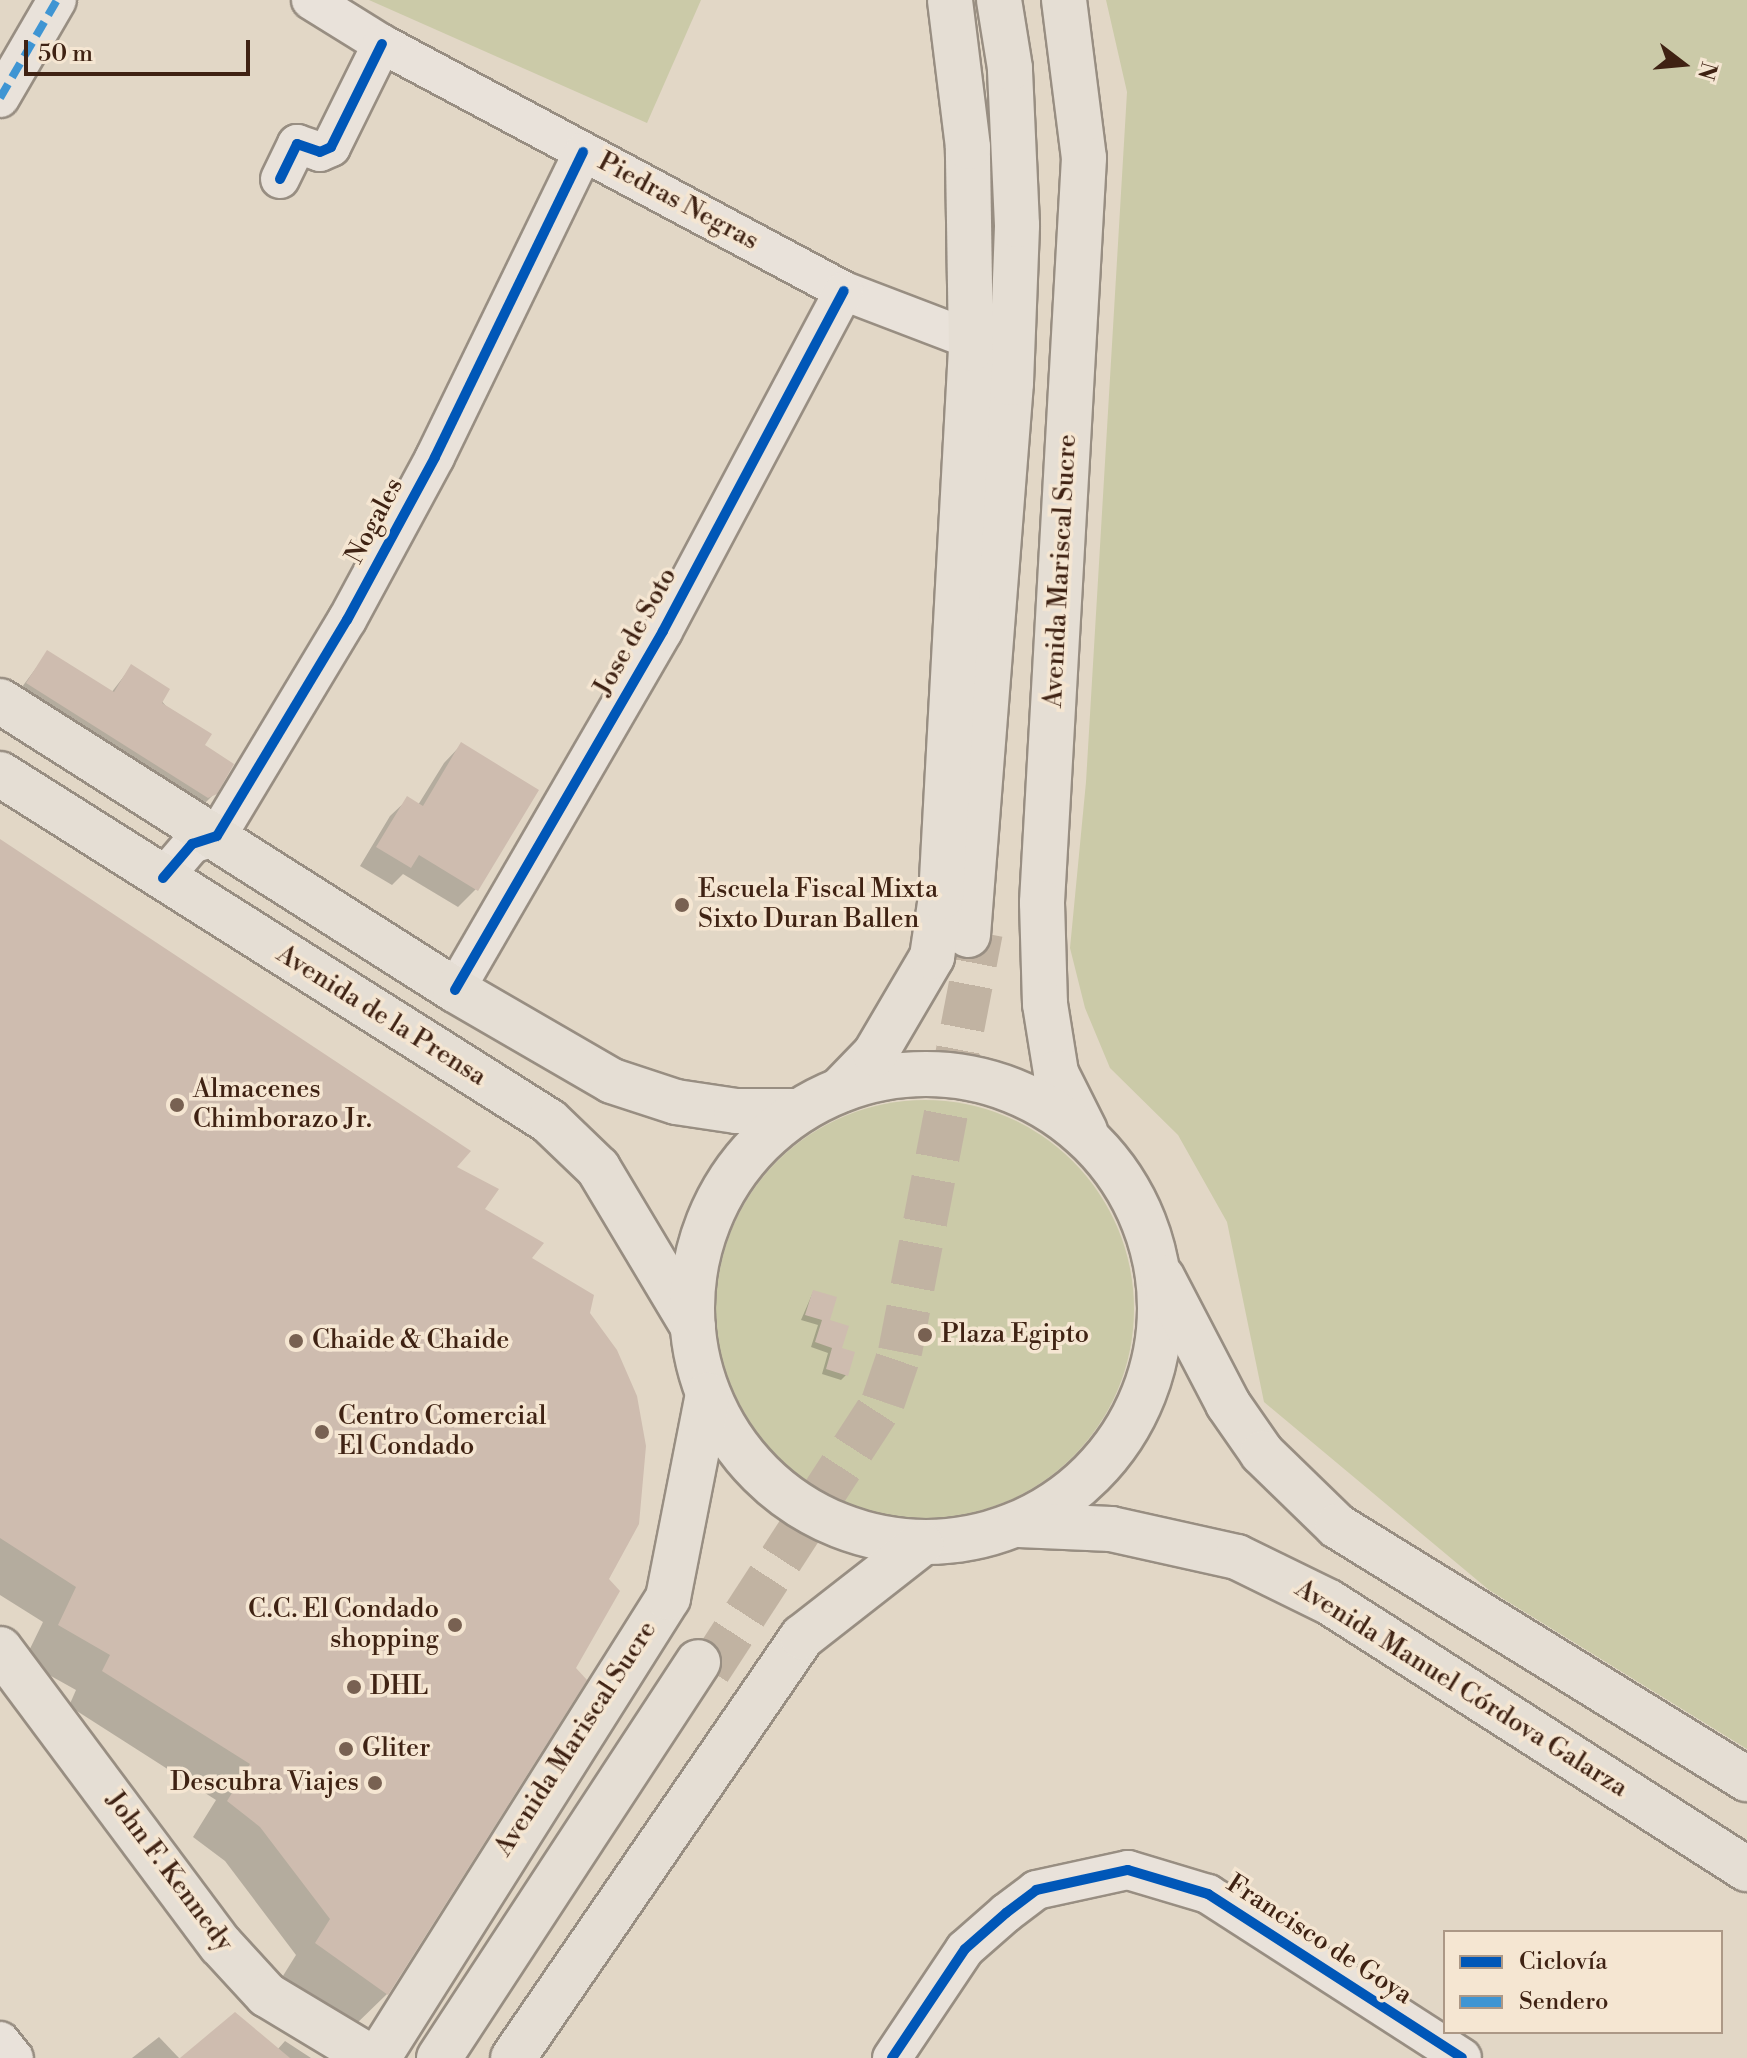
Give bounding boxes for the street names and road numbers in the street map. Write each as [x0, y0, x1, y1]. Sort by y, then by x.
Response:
street label: Piedras Negras [592, 147, 764, 257]
street label: Avenida Mariscal Sucre [1038, 433, 1084, 709]
street label: Nogales [340, 473, 410, 569]
street label: Jose de Soto [588, 562, 684, 702]
street label: Avenida de la Prensa [271, 939, 491, 1093]
street label: Avenida Manuel Córdova Galarza [1289, 1573, 1633, 1805]
street label: Avenida Mariscal Sucre [488, 1616, 664, 1862]
street label: John F. Kennedy [99, 1786, 239, 1958]
street label: Francisco de Goya [1220, 1868, 1418, 2012]

